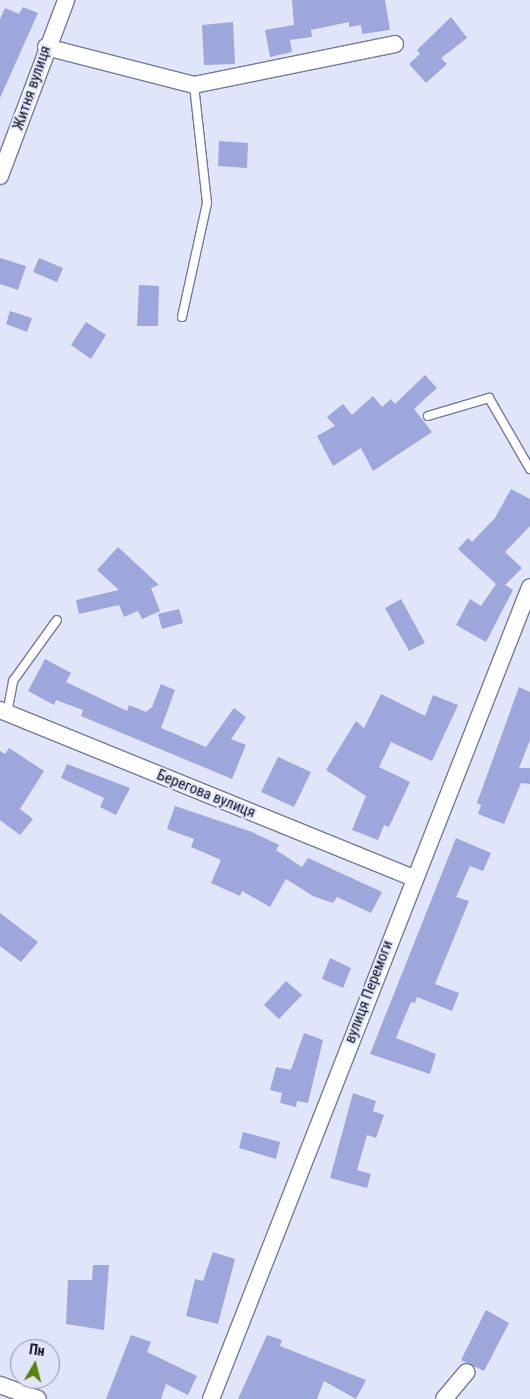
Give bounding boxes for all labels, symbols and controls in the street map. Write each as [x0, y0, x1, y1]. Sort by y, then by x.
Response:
street label: Житня вулиця [9, 43, 55, 133]
street label: Берегова вулиця [154, 766, 258, 822]
street label: вулиця Перемоги [341, 938, 397, 1046]
north arrow [10, 1339, 60, 1389]
text: Пн [28, 1341, 46, 1359]

